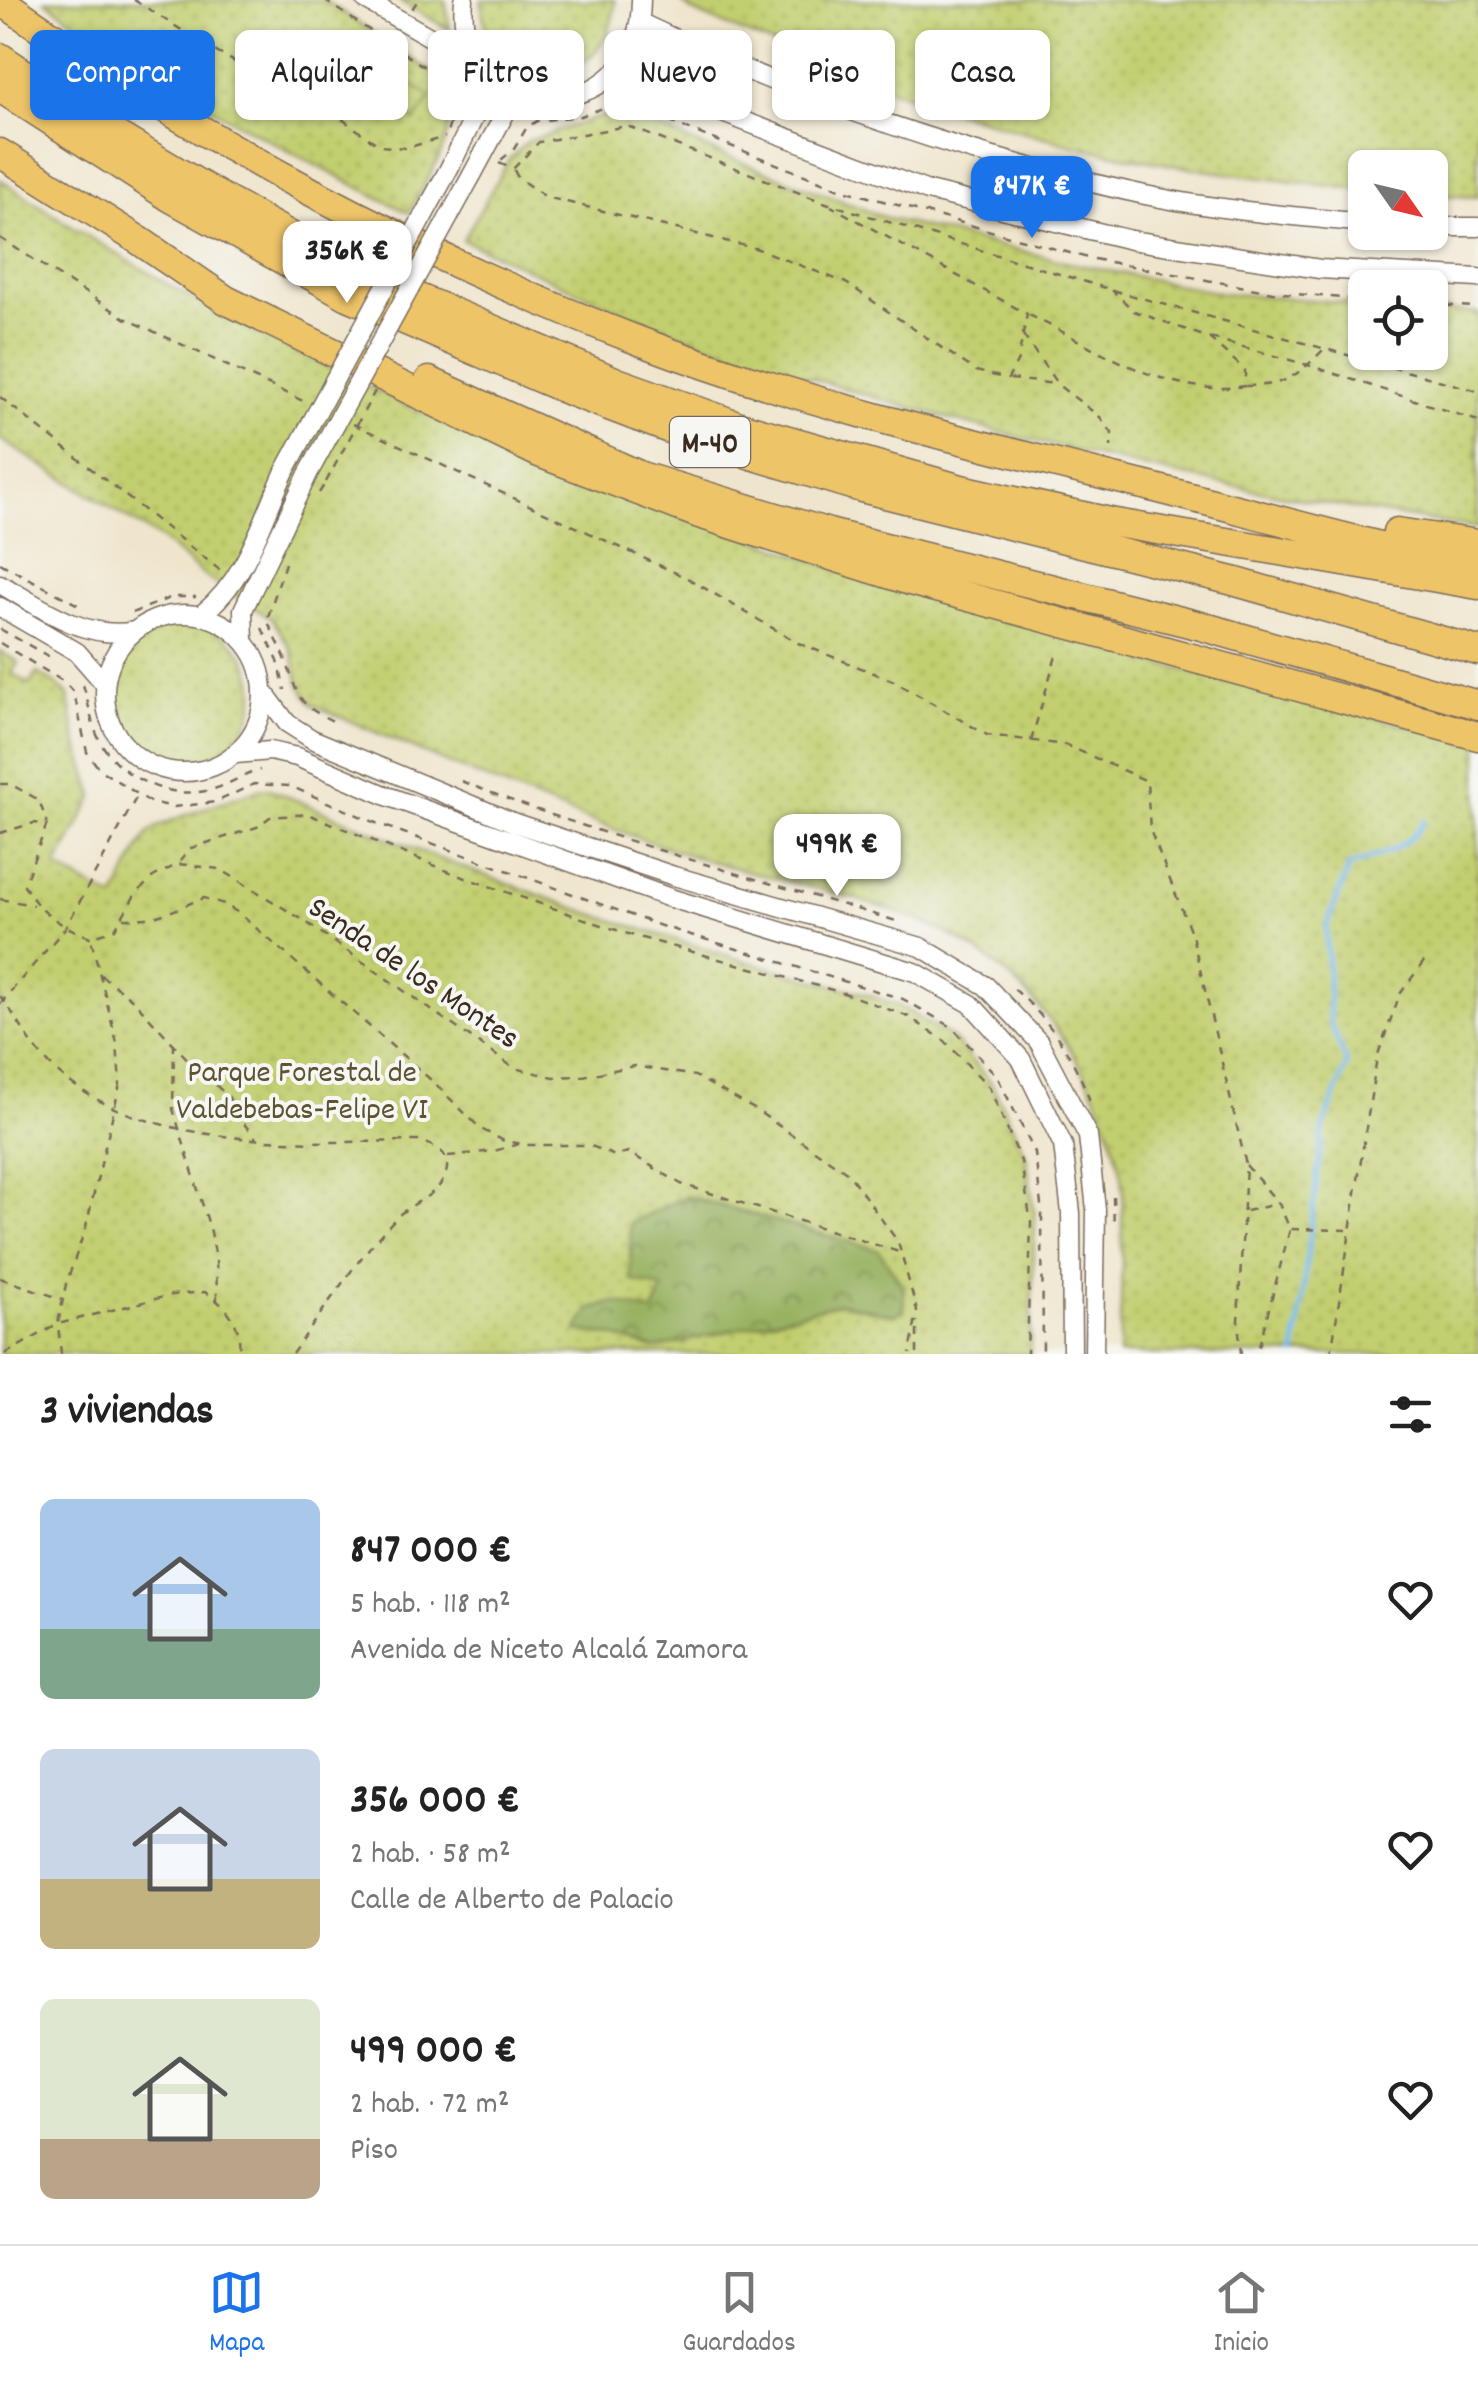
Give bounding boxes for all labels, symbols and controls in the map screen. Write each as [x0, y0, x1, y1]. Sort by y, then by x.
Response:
chip: Comprar [30, 30, 215, 120]
chip: Alquilar [235, 30, 408, 120]
chip: Filtros [428, 30, 584, 120]
chip: Nuevo [604, 30, 752, 120]
chip: Piso [772, 30, 895, 120]
chip: Casa [915, 30, 1050, 120]
north arrow [1348, 150, 1448, 250]
map controls [1348, 150, 1448, 370]
pin: 847K € [951, 156, 1113, 241]
text: 847K € [993, 165, 1071, 211]
pin: 356K € [266, 221, 428, 306]
text: 356K € [305, 230, 389, 276]
button: locate [1348, 270, 1448, 370]
road number: M-40 [670, 417, 750, 467]
pin: 499K € [756, 814, 918, 899]
text: 499K € [796, 823, 878, 869]
street label: Senda de los Montes [297, 887, 527, 1063]
park label: Parque Forestal de Valdebebas-Felipe VI [176, 1052, 428, 1135]
text: 3 viviendas [40, 1384, 214, 1444]
icon: filters [1383, 1387, 1438, 1442]
text: 847 000 € [350, 1523, 512, 1583]
icon: home [120, 1539, 240, 1659]
icon: heart [1383, 1572, 1438, 1627]
text: 5 hab. · 118 m² [350, 1583, 511, 1629]
text: Avenida de Niceto Alcalá Zamora [350, 1629, 747, 1675]
text: 356 000 € [350, 1773, 520, 1833]
icon: home [120, 1789, 240, 1909]
icon: heart [1383, 1822, 1438, 1877]
text: 2 hab. · 58 m² [350, 1833, 511, 1879]
text: Calle de Alberto de Palacio [350, 1879, 674, 1925]
text: 499 000 € [350, 2023, 517, 2083]
icon: home [120, 2039, 240, 2159]
icon: heart [1383, 2072, 1438, 2127]
text: 2 hab. · 72 m² [350, 2083, 509, 2129]
text: Piso [350, 2129, 398, 2175]
tab: Mapa [209, 2265, 265, 2365]
tab: Guardados [682, 2265, 796, 2365]
tab: Inicio [1214, 2265, 1269, 2365]

